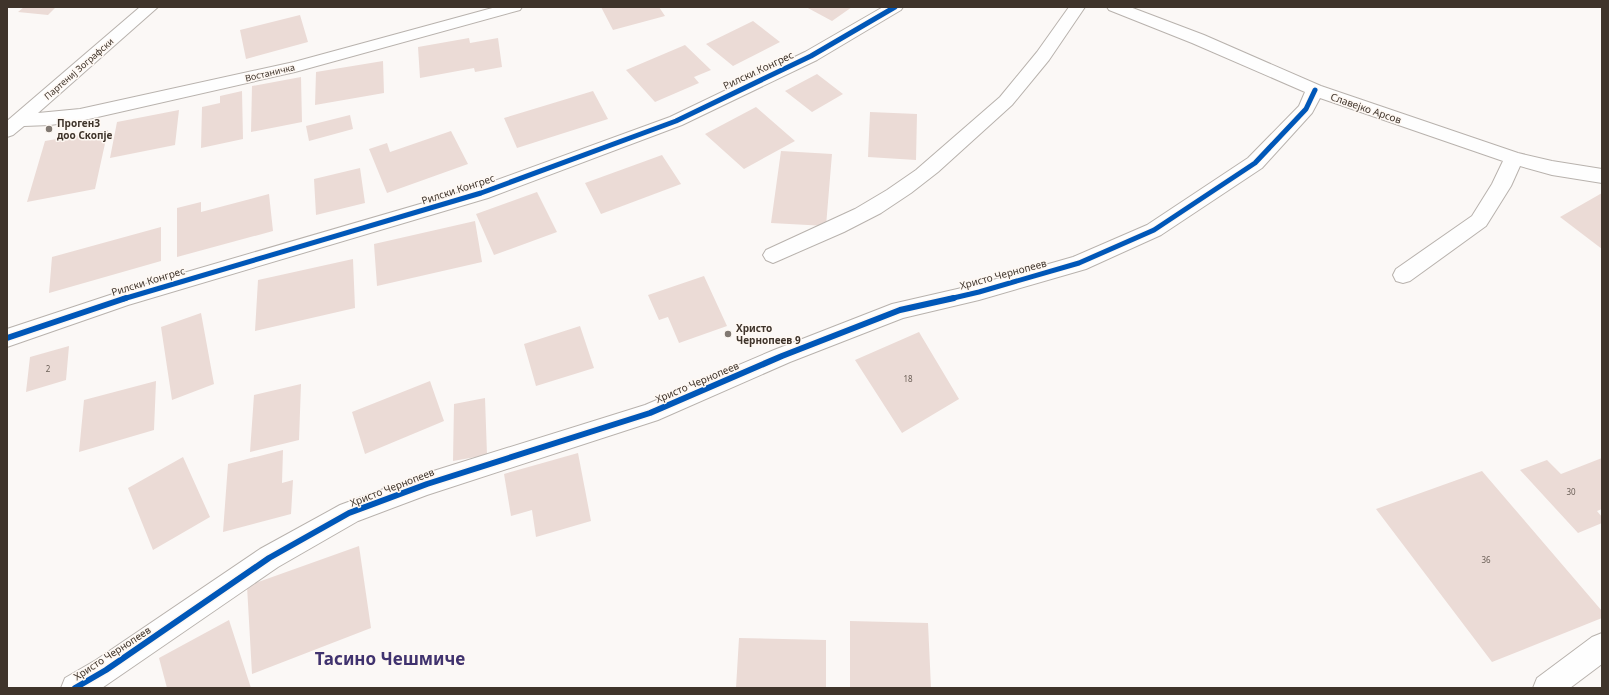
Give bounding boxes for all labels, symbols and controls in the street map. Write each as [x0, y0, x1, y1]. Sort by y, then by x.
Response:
street label: Партениј Зографски [41, 35, 116, 102]
street label: Рилски Конгрес [721, 48, 796, 92]
street label: Востаничка [244, 60, 296, 85]
street label: Славејко Арсов [1329, 89, 1404, 127]
place label: ПрогенЗ доо Скопје [57, 116, 112, 142]
marker: ПрогенЗ доо Скопје [44, 124, 54, 134]
street label: Рилски Конгрес [420, 171, 496, 207]
street label: Христо Чернопеев [958, 256, 1048, 292]
street label: Рилски Конгрес [110, 263, 187, 299]
place label: Христо Чернопеев 9 [736, 321, 801, 347]
marker: Христо Чернопеев 9 [723, 329, 733, 339]
street label: Христо Чернопеев [653, 358, 741, 406]
house number: 2 [46, 363, 51, 374]
house number: 18 [903, 373, 913, 384]
street label: Христо Чернопеев [348, 464, 437, 510]
house number: 30 [1566, 486, 1576, 497]
house number: 36 [1481, 554, 1491, 565]
street label: Христо Чернопеев [71, 623, 154, 683]
district label: Тасино Чешмиче [315, 647, 465, 670]

